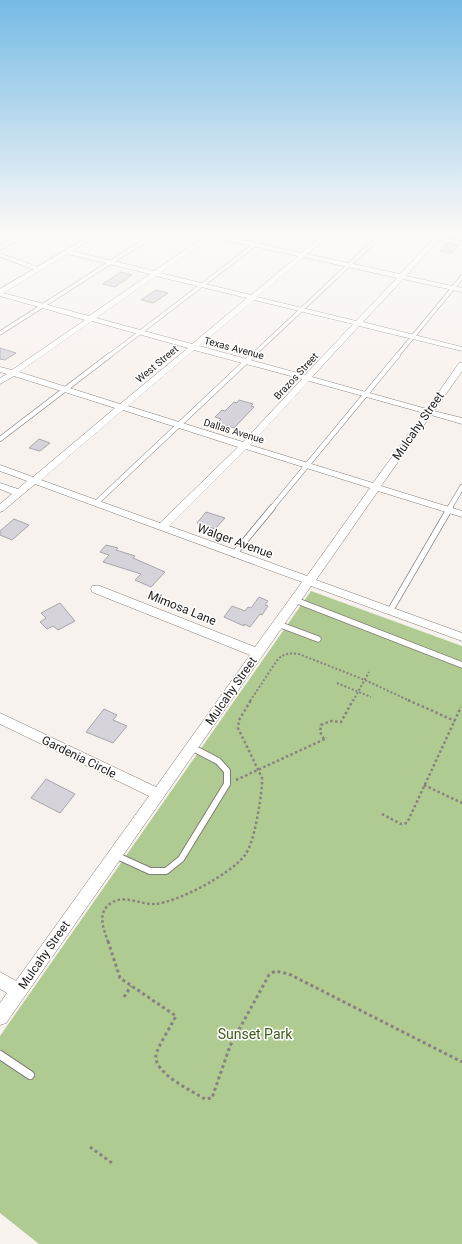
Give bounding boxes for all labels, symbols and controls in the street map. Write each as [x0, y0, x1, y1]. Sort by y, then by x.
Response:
street label: Texas Avenue [203, 335, 265, 361]
street label: West Street [134, 343, 180, 385]
street label: Brazos Street [272, 350, 320, 402]
street label: Mulcahy Street [389, 389, 447, 463]
street label: Dallas Avenue [202, 417, 266, 445]
street label: Walger Avenue [195, 521, 275, 561]
street label: Mimosa Lane [146, 588, 218, 628]
street label: Mulcahy Street [202, 654, 260, 728]
street label: Gardenia Circle [39, 733, 119, 781]
street label: Mulcahy Street [15, 918, 73, 992]
park label: Sunset Park [218, 1026, 293, 1042]

